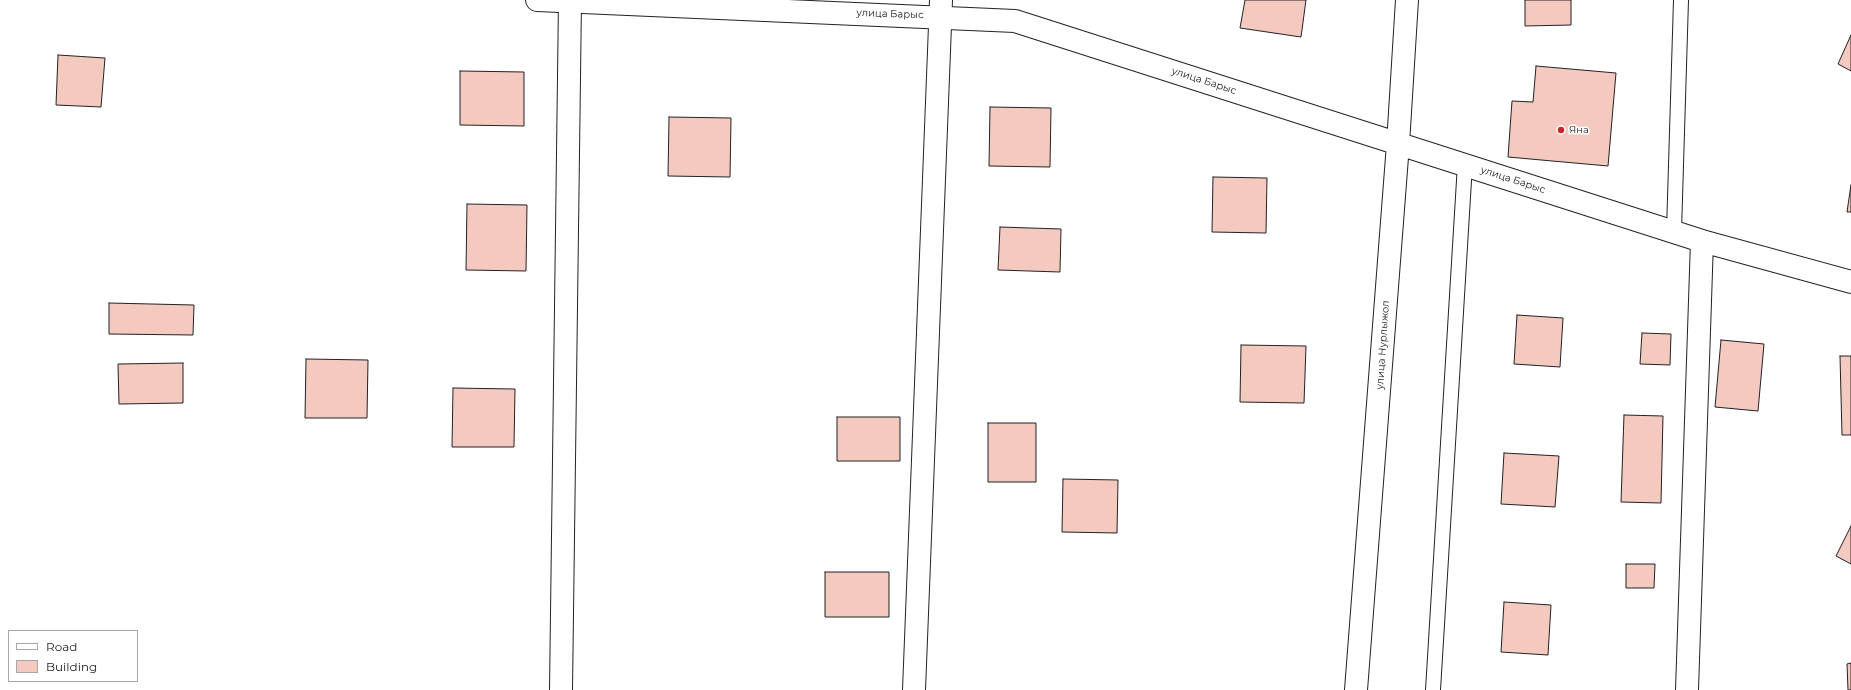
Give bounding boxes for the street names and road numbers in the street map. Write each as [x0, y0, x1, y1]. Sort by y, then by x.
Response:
street label: улица Барыс [856, 7, 924, 21]
street label: улица Барыс [1170, 65, 1238, 97]
street label: улица Барыс [1479, 164, 1547, 196]
street label: улица Нурлыжол [1374, 300, 1392, 390]

